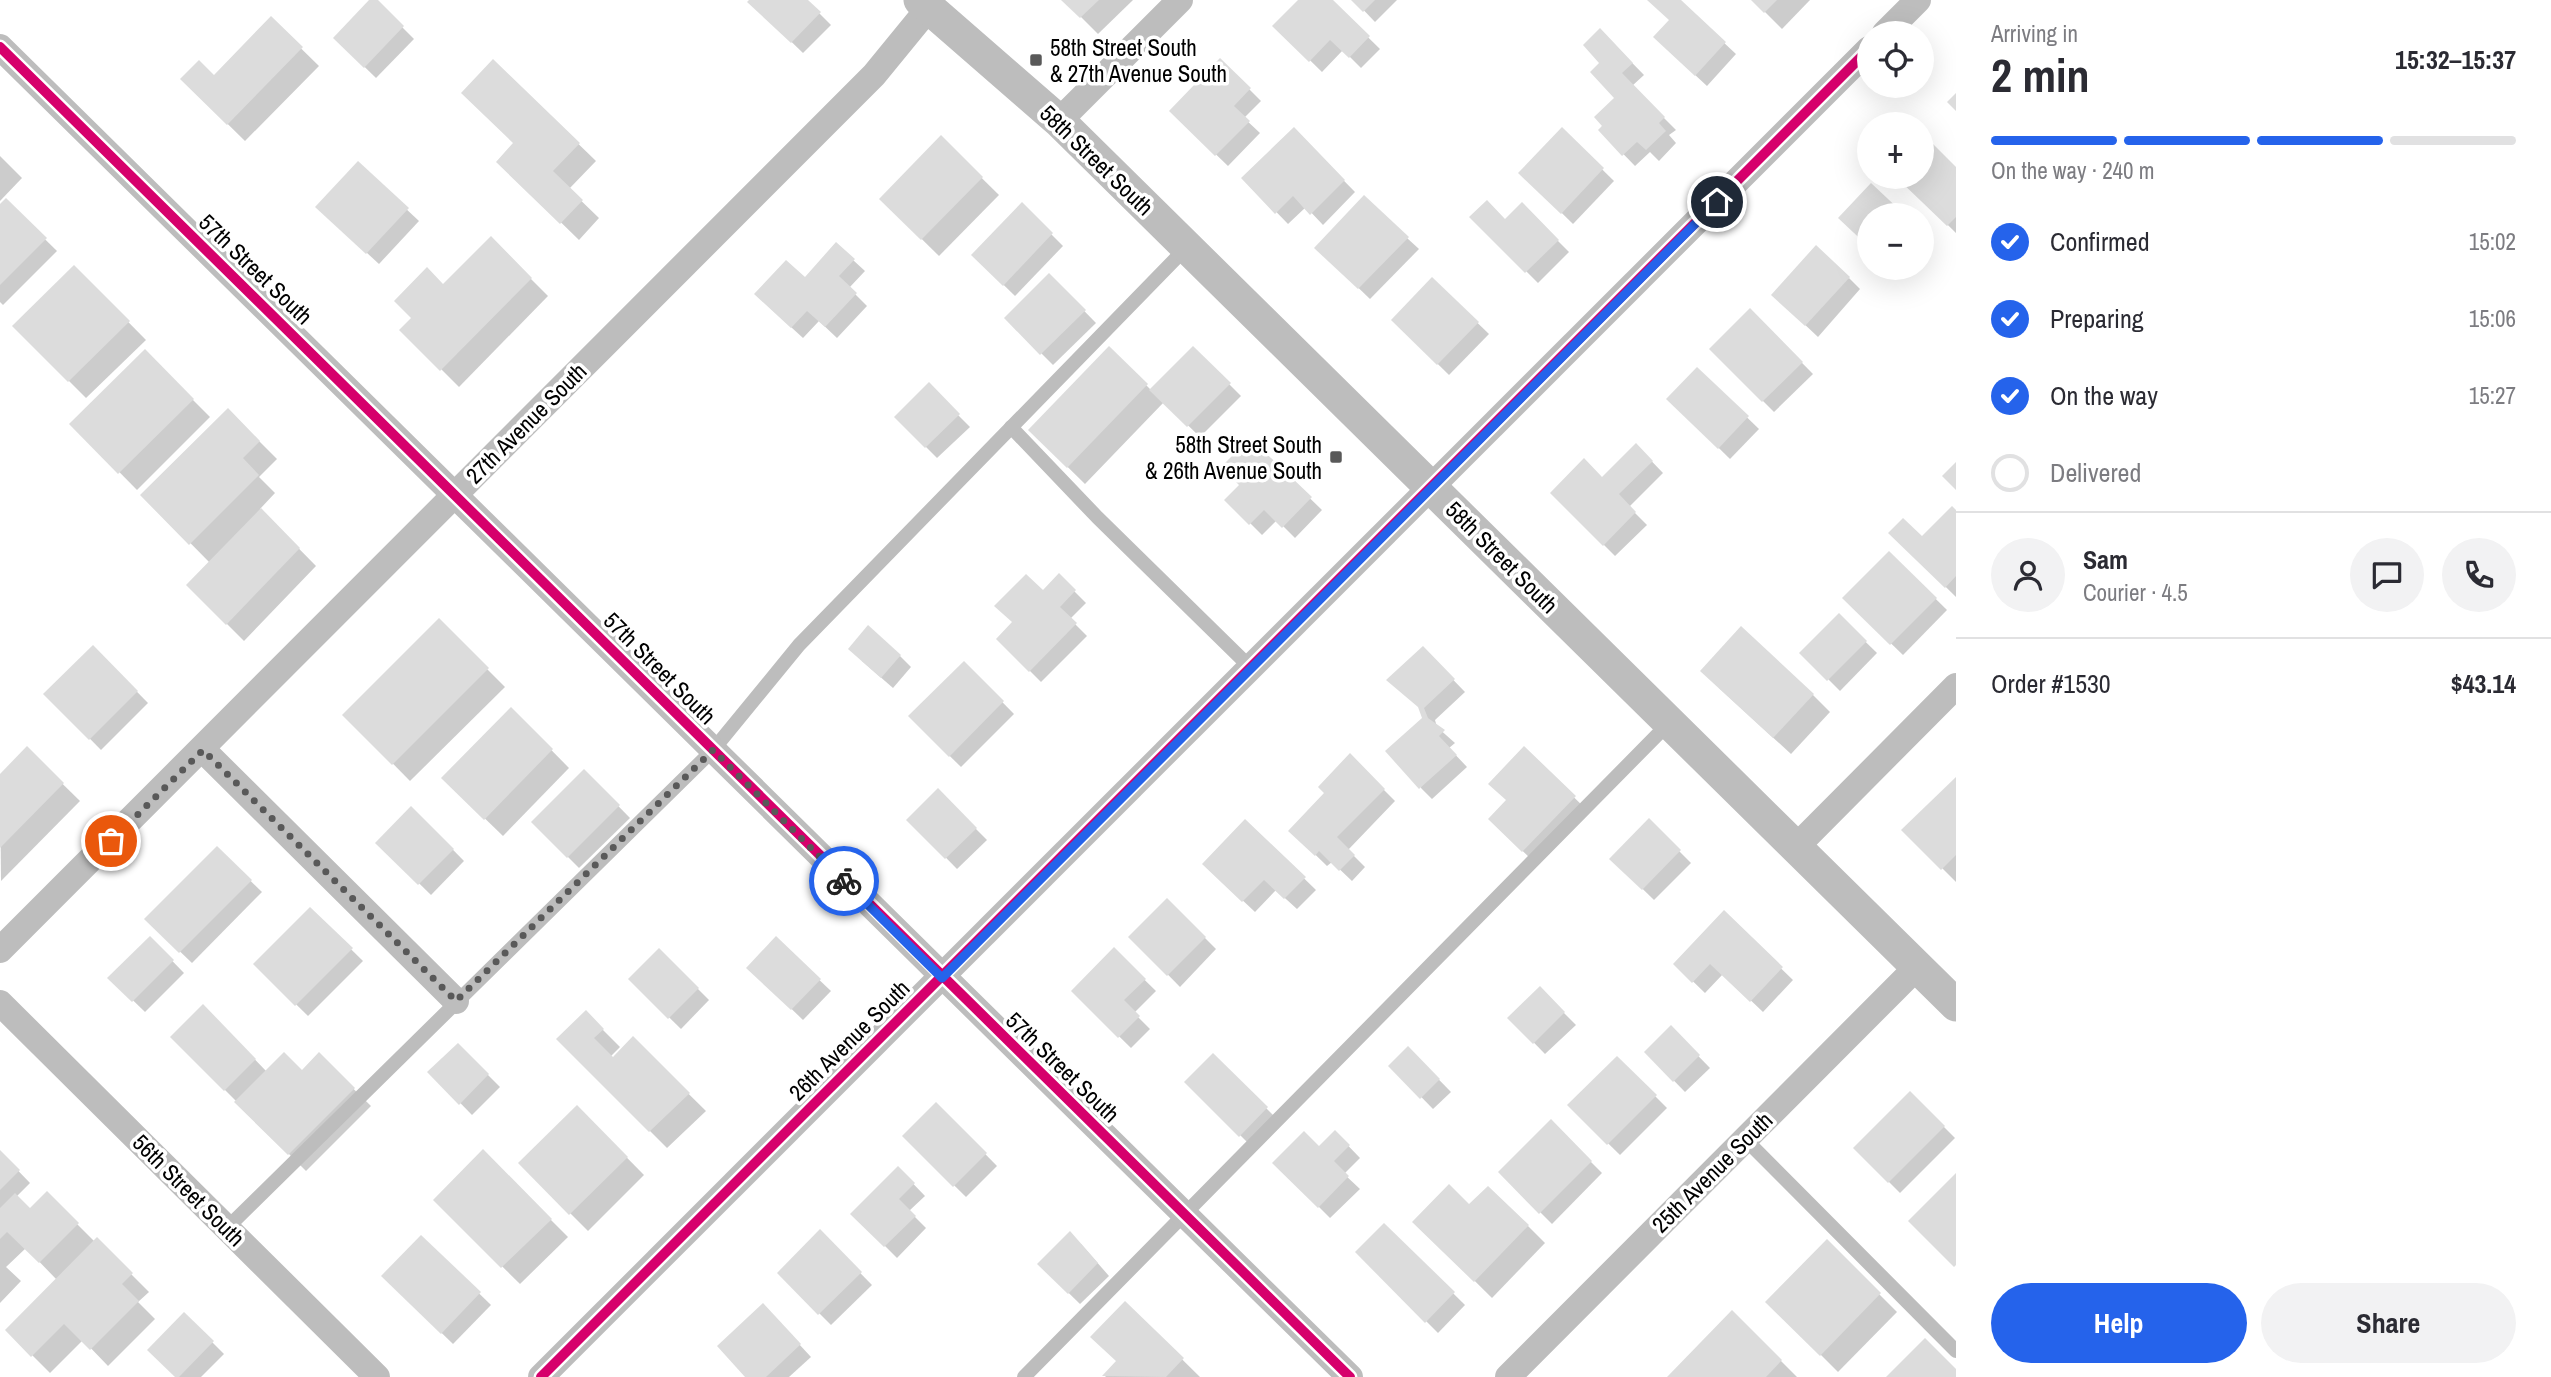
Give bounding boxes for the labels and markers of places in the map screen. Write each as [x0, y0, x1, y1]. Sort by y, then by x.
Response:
place label: 58th Street South & 27th Avenue South [1050, 32, 1227, 89]
marker: 58th Street South & 27th Avenue South [1028, 52, 1044, 68]
pin [1687, 172, 1747, 232]
place label: 58th Street South & 26th Avenue South [1145, 429, 1322, 486]
marker: 58th Street South & 26th Avenue South [1328, 449, 1344, 465]
pin [81, 811, 141, 871]

